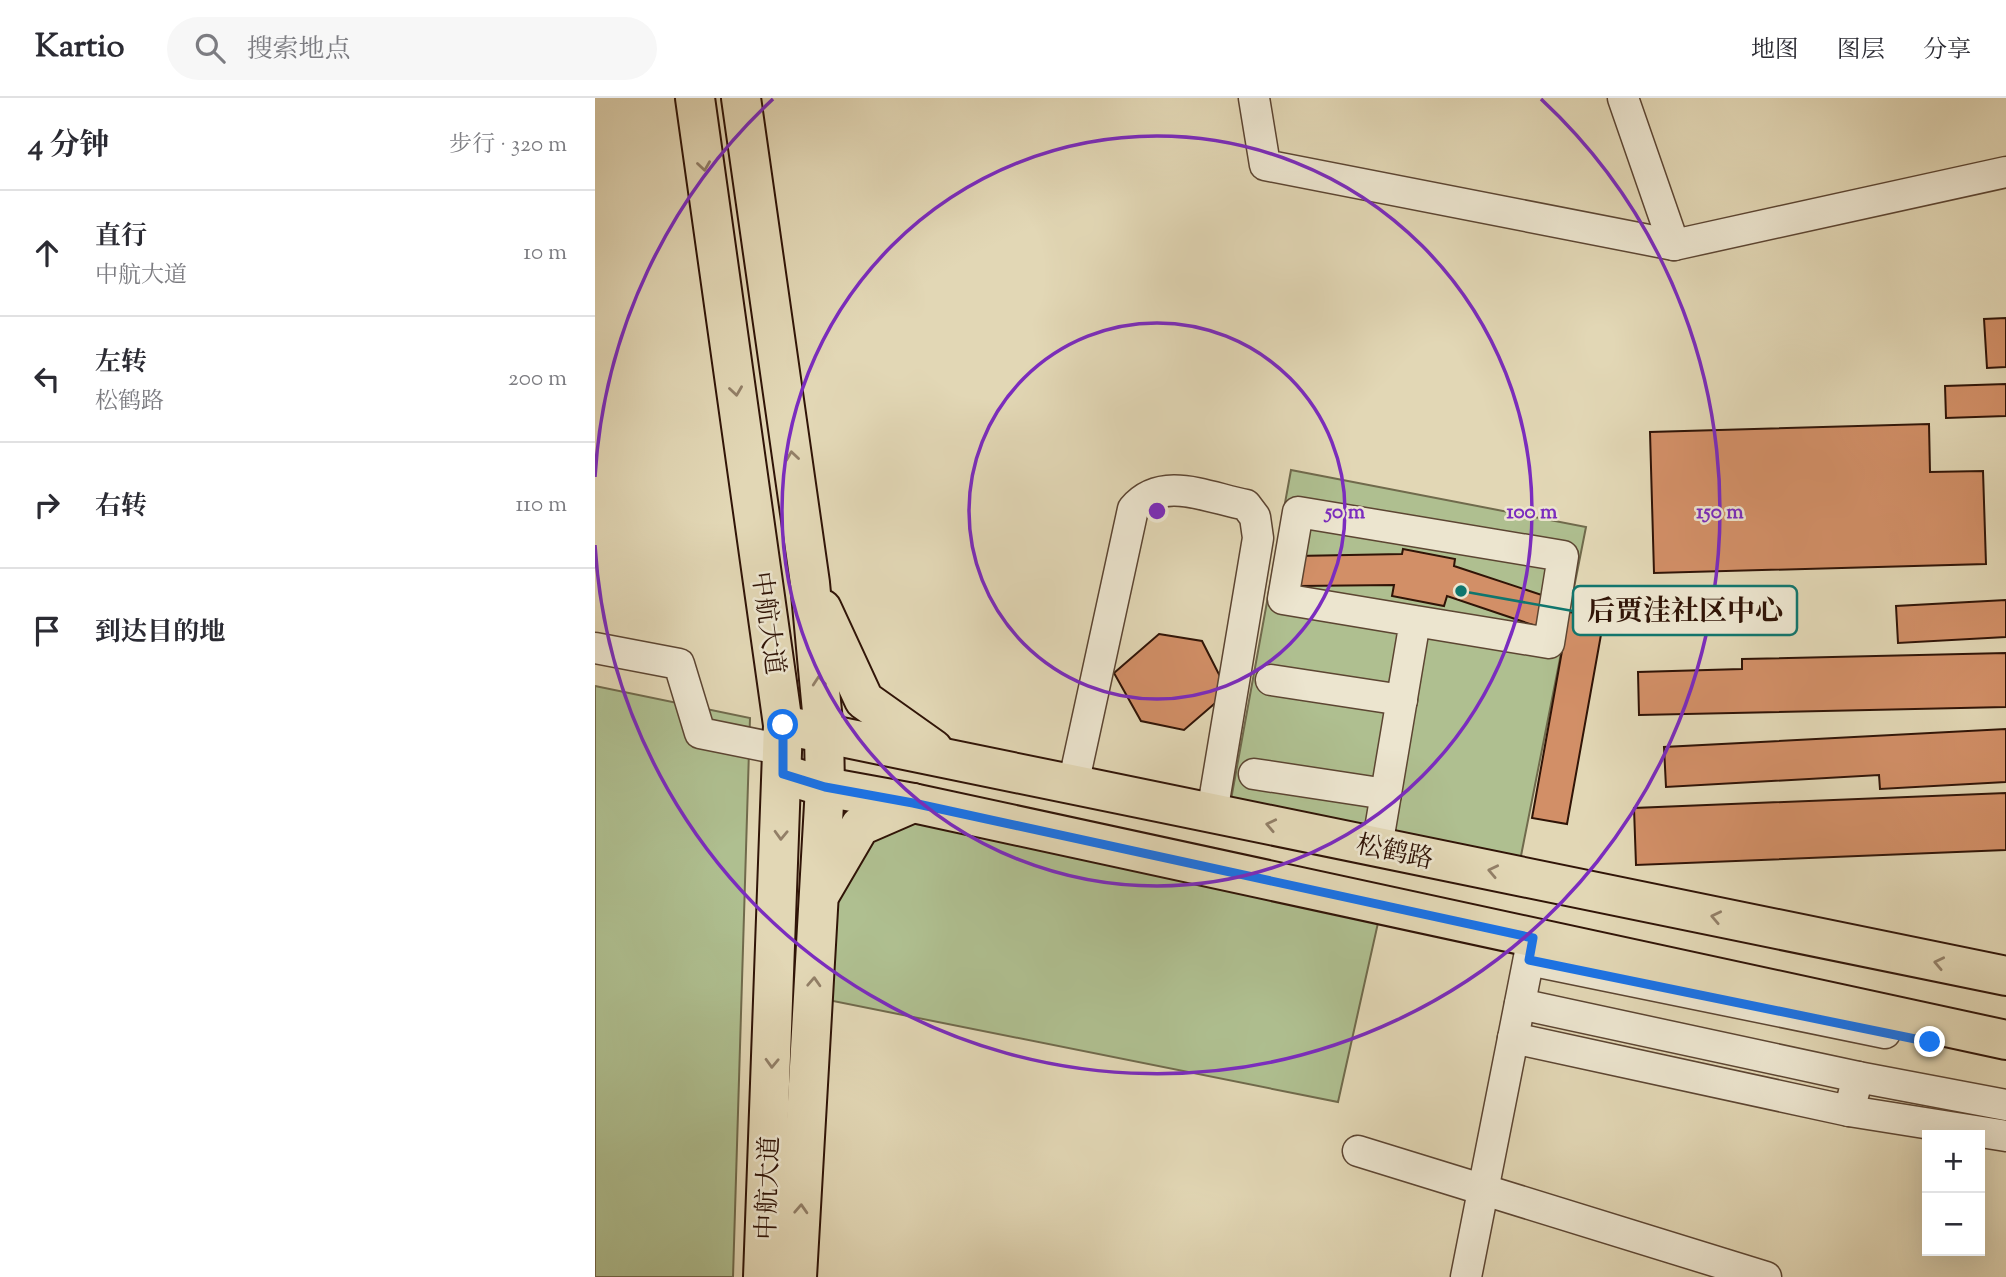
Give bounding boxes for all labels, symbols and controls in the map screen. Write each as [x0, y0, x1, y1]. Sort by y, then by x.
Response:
search box [167, 17, 657, 80]
text: Kartio [35, 24, 125, 72]
icon: search [191, 29, 229, 67]
text: 搜索地点 [247, 32, 351, 69]
text: 地图 [1751, 34, 1799, 68]
text: 图层 [1837, 34, 1885, 68]
text: 分享 [1923, 34, 1971, 68]
text: 4 分钟 [28, 125, 110, 168]
text: 步行 · 320 m [449, 129, 567, 162]
one-way arrow [696, 160, 711, 171]
text: 直行 [95, 219, 147, 256]
icon: ahead [28, 234, 66, 272]
text: 10 m [523, 237, 567, 270]
text: 中航大道 [95, 260, 187, 293]
text: 左转 [95, 345, 147, 382]
icon: left [28, 360, 66, 398]
text: 200 m [508, 363, 567, 396]
one-way arrow [728, 385, 743, 397]
text: 松鹤路 [95, 386, 164, 419]
one-way arrow [784, 450, 799, 461]
icon: right [28, 486, 66, 524]
text: 右转 [95, 489, 147, 526]
text: 110 m [516, 489, 567, 522]
text: 50 m [1323, 498, 1366, 528]
text: 100 m [1507, 498, 1558, 528]
text: 150 m [1696, 498, 1744, 528]
centre of rings [1145, 499, 1169, 523]
street label: 中航大道 [741, 569, 792, 677]
callout: 后贾洼社区中心 [1573, 586, 1797, 635]
text: 后贾洼社区中心 [1587, 593, 1783, 633]
icon: arrive [28, 612, 66, 650]
text: 到达目的地 [95, 615, 225, 652]
one-way arrow [812, 675, 827, 687]
route start [767, 709, 798, 740]
one-way arrow [1265, 819, 1277, 834]
street label: 松鹤路 [1352, 827, 1436, 880]
one-way arrow [773, 830, 788, 841]
one-way arrow [1487, 865, 1499, 880]
one-way arrow [1710, 910, 1722, 925]
one-way arrow [1933, 956, 1945, 971]
one-way arrow [806, 976, 821, 987]
route end [1914, 1026, 1945, 1057]
one-way arrow [764, 1058, 779, 1069]
map controls [1922, 1130, 1985, 1256]
button: + [1922, 1130, 1985, 1193]
street label: 中航大道 [749, 1135, 790, 1241]
button: − [1922, 1193, 1985, 1256]
one-way arrow [793, 1203, 808, 1214]

